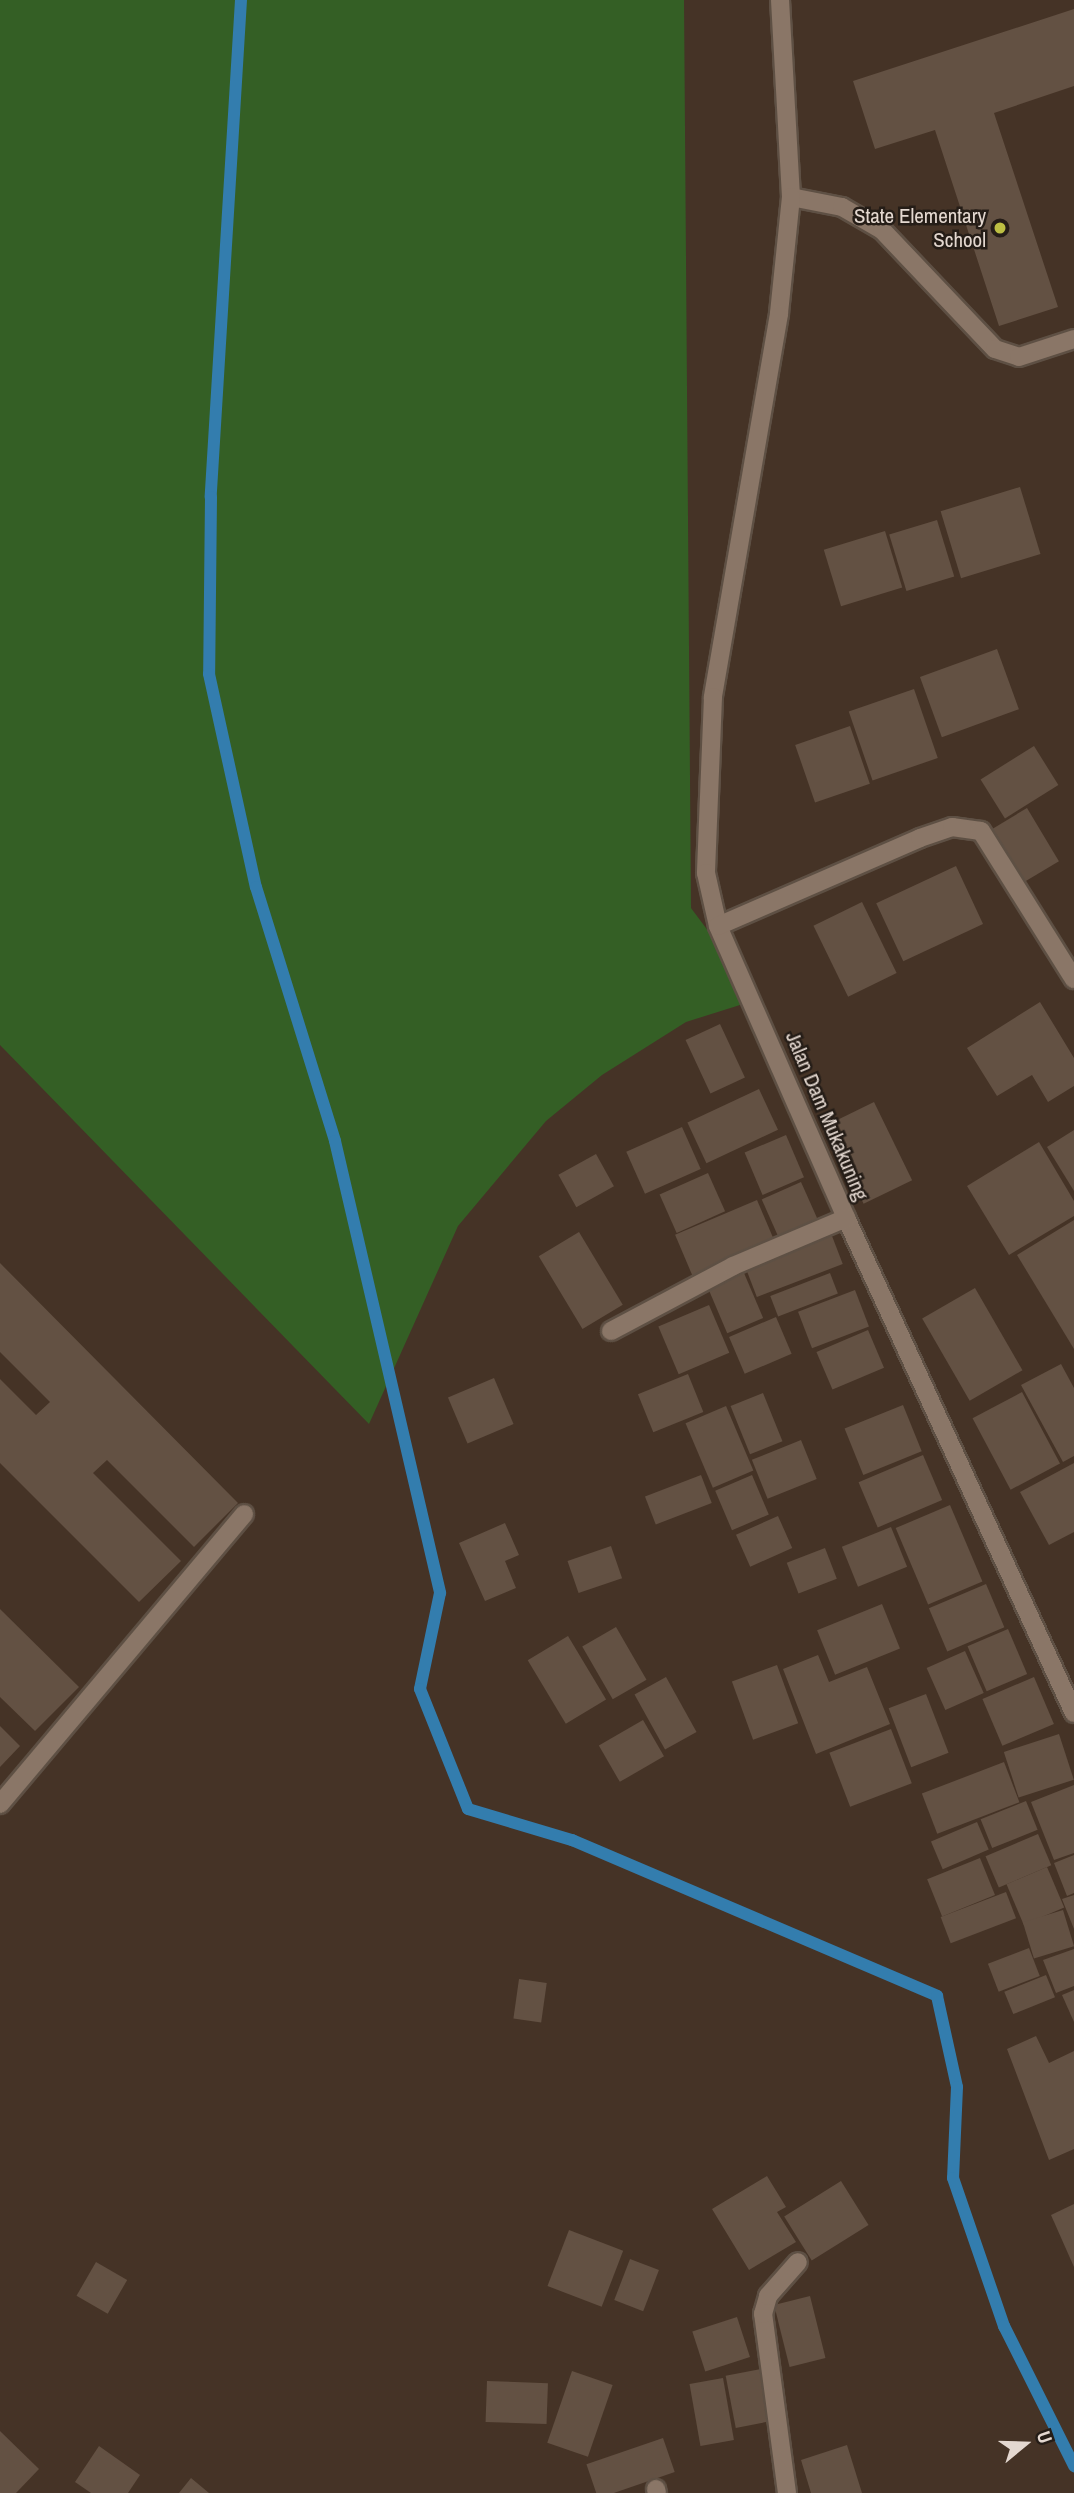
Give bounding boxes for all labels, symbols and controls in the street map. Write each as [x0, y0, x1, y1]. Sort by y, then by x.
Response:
place label: State Elementary School [854, 203, 986, 253]
marker: State Elementary School [992, 220, 1008, 236]
street label: Jalan Dam Mukakuning [780, 1028, 874, 1204]
north arrow [990, 2409, 1060, 2479]
text: U [1031, 2428, 1059, 2447]

